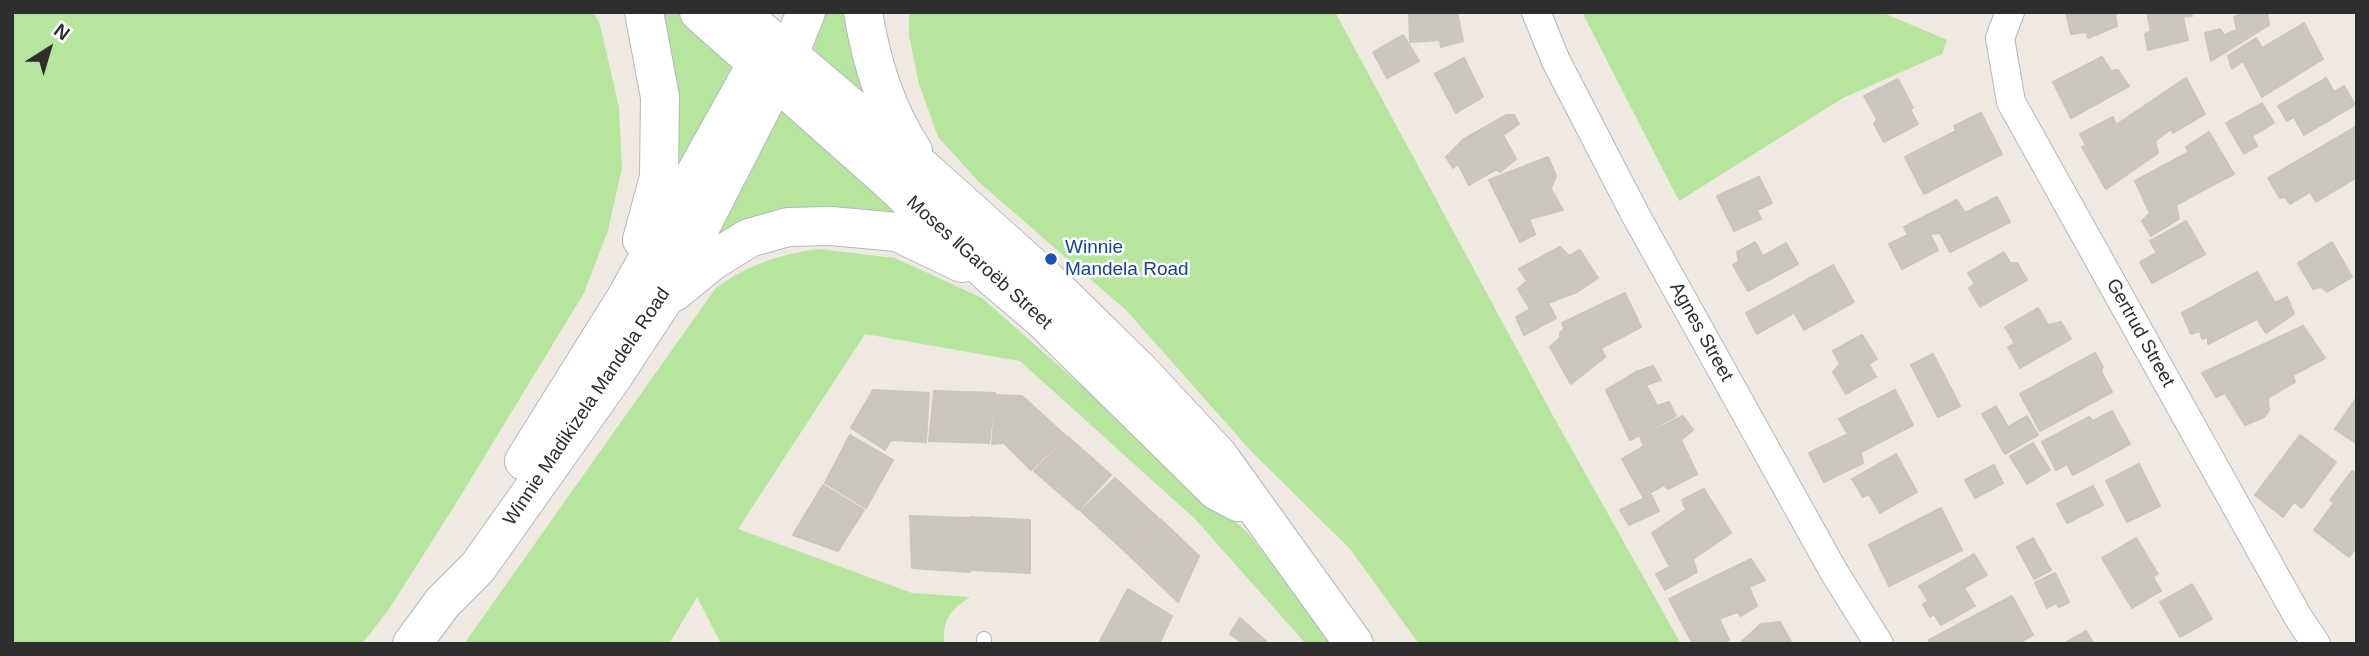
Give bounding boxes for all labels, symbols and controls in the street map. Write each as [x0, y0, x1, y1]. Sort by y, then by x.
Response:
north arrow [14, 14, 84, 84]
text: N [50, 19, 74, 44]
street label: Moses ǁGaroëb Street [901, 191, 1057, 335]
place label: Winnie Mandela Road [1065, 237, 1189, 281]
marker: Winnie Mandela Road [1043, 251, 1059, 267]
street label: Gertrud Street [2101, 275, 2179, 391]
street label: Agnes Street [1664, 278, 1738, 386]
street label: Winnie Madikizela Mandela Road [499, 284, 675, 530]

